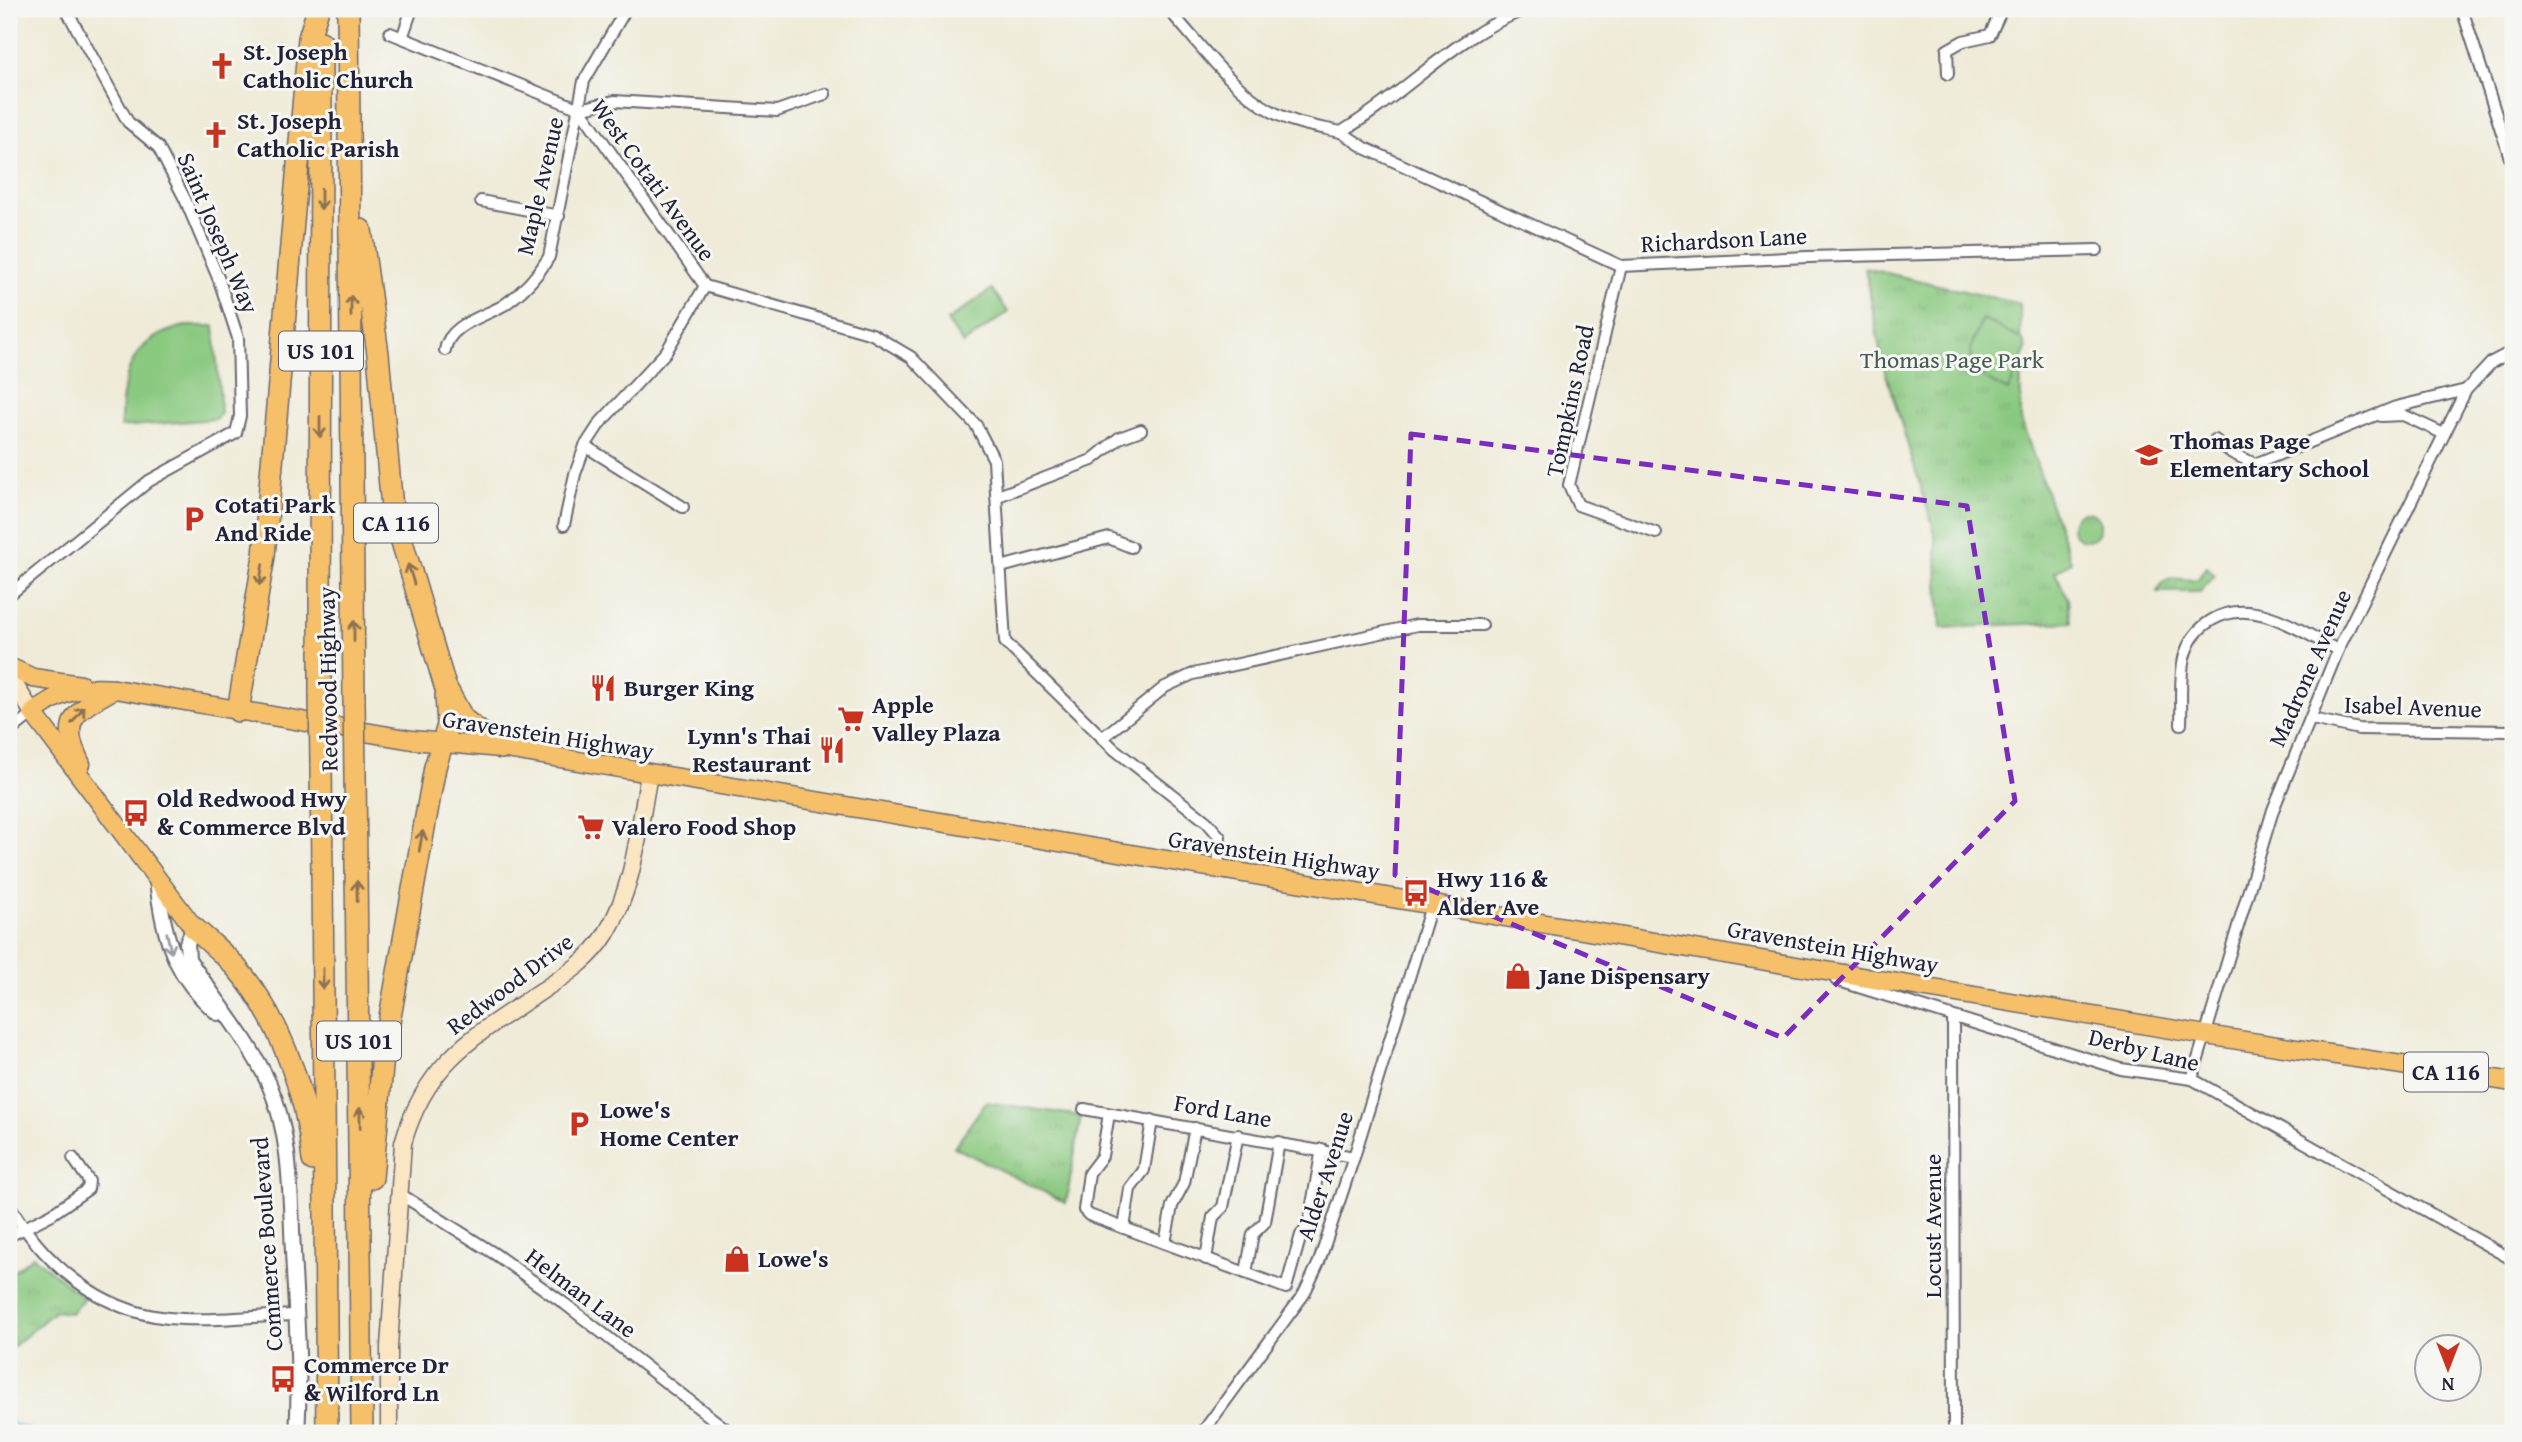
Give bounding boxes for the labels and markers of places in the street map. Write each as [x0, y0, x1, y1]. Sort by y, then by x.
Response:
place label: St. Joseph Catholic Church [243, 34, 413, 97]
church icon: St. Joseph Catholic Church [207, 51, 237, 81]
place label: St. Joseph Catholic Parish [237, 103, 399, 166]
church icon: St. Joseph Catholic Parish [201, 120, 231, 150]
place label: Thomas Page Elementary School [2170, 423, 2370, 486]
school or university icon: Thomas Page Elementary School [2134, 440, 2164, 470]
place label: Cotati Park And Ride [215, 487, 336, 550]
parking icon: Cotati Park And Ride [179, 504, 209, 534]
place label: Burger King [624, 670, 754, 705]
restaurant icon: Burger King [588, 673, 618, 703]
place label: Apple Valley Plaza [872, 687, 1001, 750]
supermarket icon: Apple Valley Plaza [836, 704, 866, 734]
place label: Lynn's Thai Restaurant [687, 718, 811, 781]
restaurant icon: Lynn's Thai Restaurant [817, 735, 847, 765]
place label: Old Redwood Hwy & Commerce Blvd [157, 781, 347, 844]
bus stop icon: Old Redwood Hwy & Commerce Blvd [121, 798, 151, 828]
place label: Valero Food Shop [612, 809, 796, 844]
supermarket icon: Valero Food Shop [576, 812, 606, 842]
place label: Hwy 116 & Alder Ave [1437, 861, 1548, 924]
bus stop icon: Hwy 116 & Alder Ave [1401, 878, 1431, 908]
place label: Jane Dispensary [1535, 958, 1710, 993]
shop icon: Jane Dispensary [1503, 961, 1533, 991]
place label: Lowe's Home Center [600, 1092, 738, 1155]
parking icon: Lowe's Home Center [564, 1109, 594, 1139]
place label: Lowe's [758, 1241, 829, 1276]
shop icon: Lowe's [722, 1244, 752, 1274]
place label: Commerce Dr & Wilford Ln [304, 1347, 449, 1410]
bus stop icon: Commerce Dr & Wilford Ln [268, 1364, 298, 1394]

